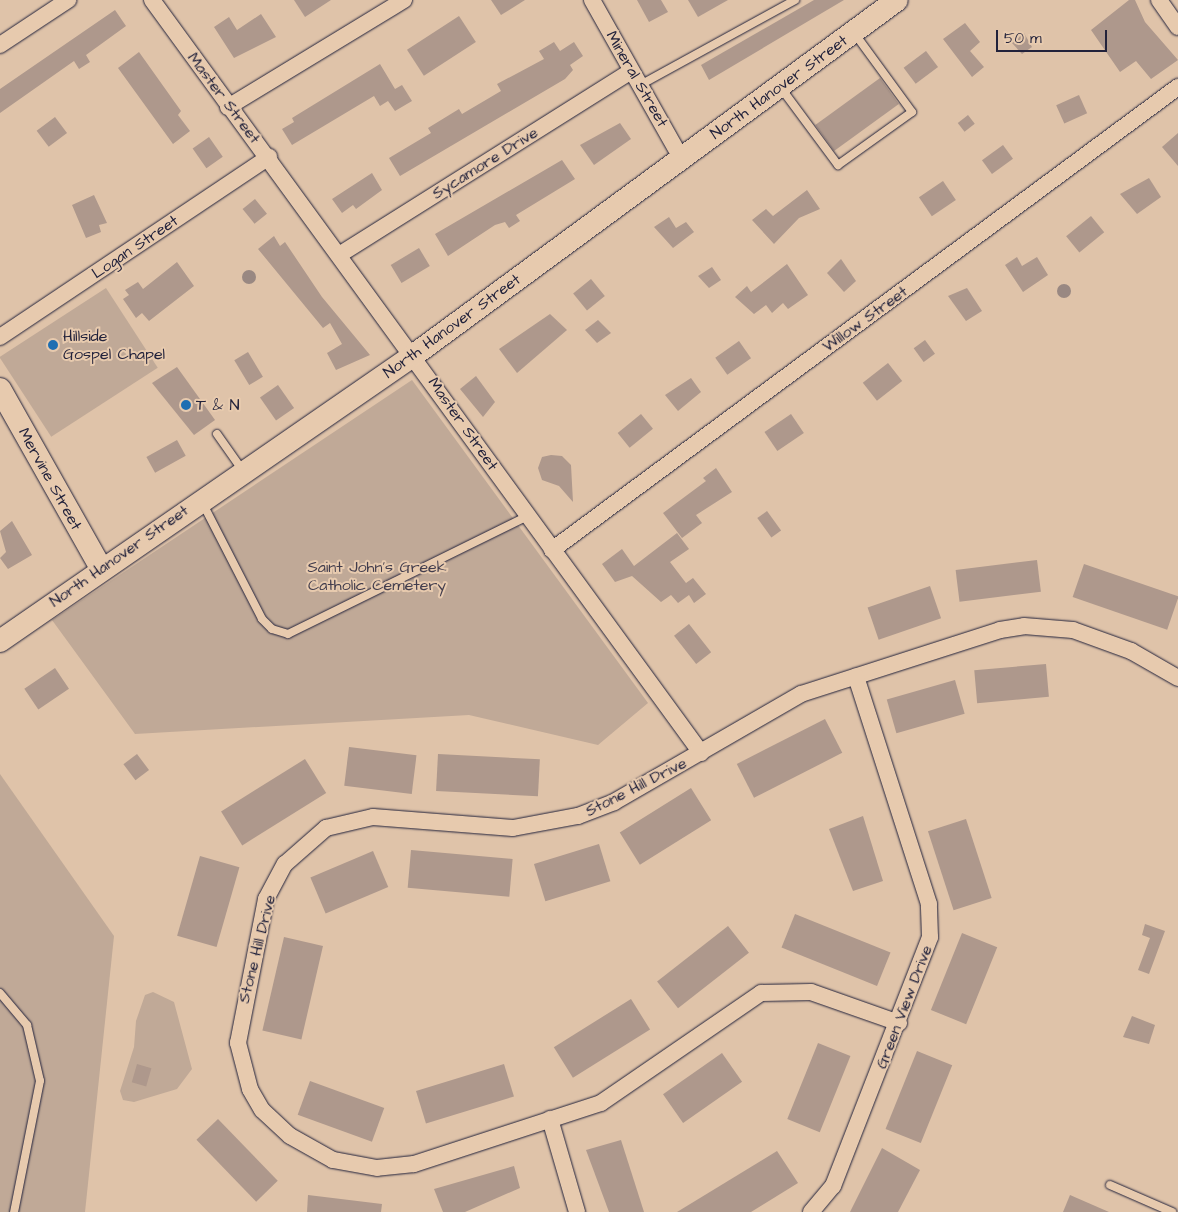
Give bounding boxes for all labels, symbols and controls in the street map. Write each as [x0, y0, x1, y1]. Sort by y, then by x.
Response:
scale bar [998, 20, 1109, 52]
street label: Mineral Street [602, 28, 672, 130]
text: 50 m [1004, 28, 1042, 49]
street label: North Hanover Street [707, 31, 851, 143]
street label: Master Street [183, 49, 265, 147]
street label: Sycamore Drive [428, 123, 542, 203]
street label: Logan Street [88, 211, 182, 283]
street label: North Hanover Street [380, 270, 524, 382]
street label: Willow Street [819, 282, 911, 356]
place label: Hillside Gospel Chapel [63, 326, 165, 364]
marker: Hillside Gospel Chapel [47, 339, 59, 351]
street label: Master Street [424, 374, 502, 474]
place label: T & N [196, 395, 240, 415]
marker: T & N [180, 399, 192, 411]
street label: Mervine Street [14, 425, 86, 533]
street label: North Hanover Street [46, 501, 192, 611]
park label: Saint John's Greek Catholic Cemetery [307, 557, 447, 595]
street label: Stone Hill Drive [582, 753, 690, 821]
street label: Stone Hill Drive [234, 893, 280, 1005]
street label: Green View Drive [872, 943, 936, 1071]

